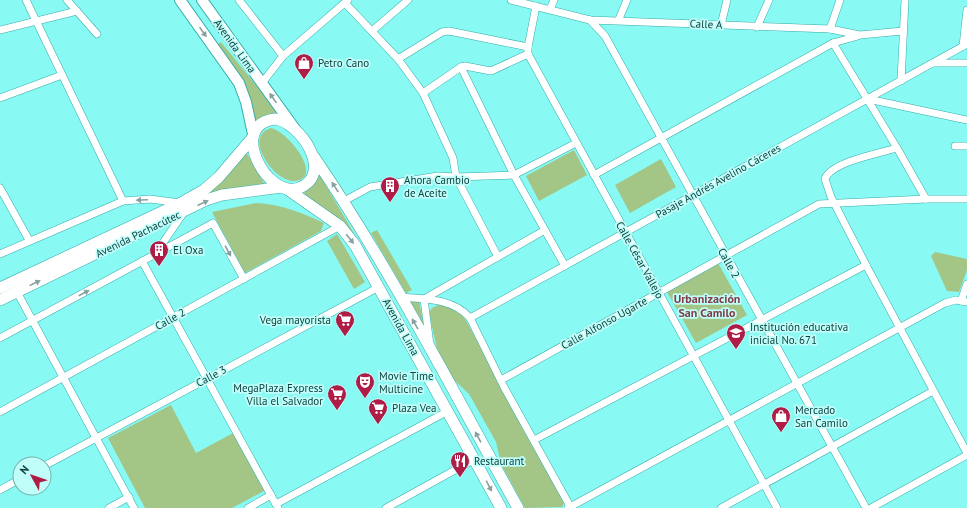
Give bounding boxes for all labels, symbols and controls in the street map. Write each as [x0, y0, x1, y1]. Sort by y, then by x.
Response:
street label: Avenida Lima [211, 16, 259, 76]
street label: Calle A [689, 16, 723, 32]
one-way arrow [199, 27, 207, 37]
shop icon: Petro Cano [293, 52, 315, 80]
place label: Petro Cano [318, 56, 369, 70]
one-way arrow [269, 93, 277, 104]
street label: Pasaje Andrés Avelino Cáceres [653, 140, 783, 221]
place label: Ahora Cambio de Aceite [404, 173, 470, 200]
building icon: Ahora Cambio de Aceite [379, 175, 401, 203]
one-way arrow [331, 182, 339, 193]
one-way arrow [136, 196, 148, 203]
one-way arrow [197, 199, 209, 205]
street label: Avenida Pachacútec [93, 207, 183, 261]
street label: Calle César Vallejo [613, 219, 667, 301]
one-way arrow [345, 233, 354, 244]
building icon: El Oxa [148, 239, 170, 267]
place label: El Oxa [173, 243, 203, 257]
one-way arrow [225, 245, 232, 257]
street label: Calle 2 [715, 245, 743, 281]
one-way arrow [29, 280, 41, 286]
one-way arrow [78, 289, 89, 296]
district label: Urbanización San Camilo [674, 291, 740, 320]
street label: Calle Alfonso Ugarte [558, 293, 650, 352]
street label: Avenida Lima [380, 296, 422, 358]
street label: Calle 2 [152, 305, 188, 333]
supermarket icon: Vega mayorista [334, 309, 356, 337]
place label: Vega mayorista [259, 313, 331, 327]
one-way arrow [412, 318, 419, 329]
place label: Institución educativa inicial No. 671 [750, 320, 848, 347]
school or university icon: Institución educativa inicial No. 671 [725, 322, 747, 350]
street label: Calle 3 [193, 362, 229, 390]
place label: Movie Time Multicine [379, 369, 434, 396]
theatre icon: Movie Time Multicine [354, 371, 376, 399]
place label: MegaPlaza Express Villa el Salvador [233, 381, 323, 408]
supermarket icon: MegaPlaza Express Villa el Salvador [326, 383, 348, 411]
supermarket icon: Plaza Vea [367, 397, 389, 425]
place label: Plaza Vea [392, 401, 436, 415]
place label: Mercado San Camilo [795, 403, 848, 430]
shop icon: Mercado San Camilo [770, 405, 792, 433]
one-way arrow [475, 431, 482, 443]
restaurant icon: Restaurant [449, 450, 471, 478]
place label: Restaurant [474, 454, 525, 468]
north arrow [12, 456, 52, 496]
text: N [17, 462, 32, 477]
one-way arrow [486, 480, 492, 492]

